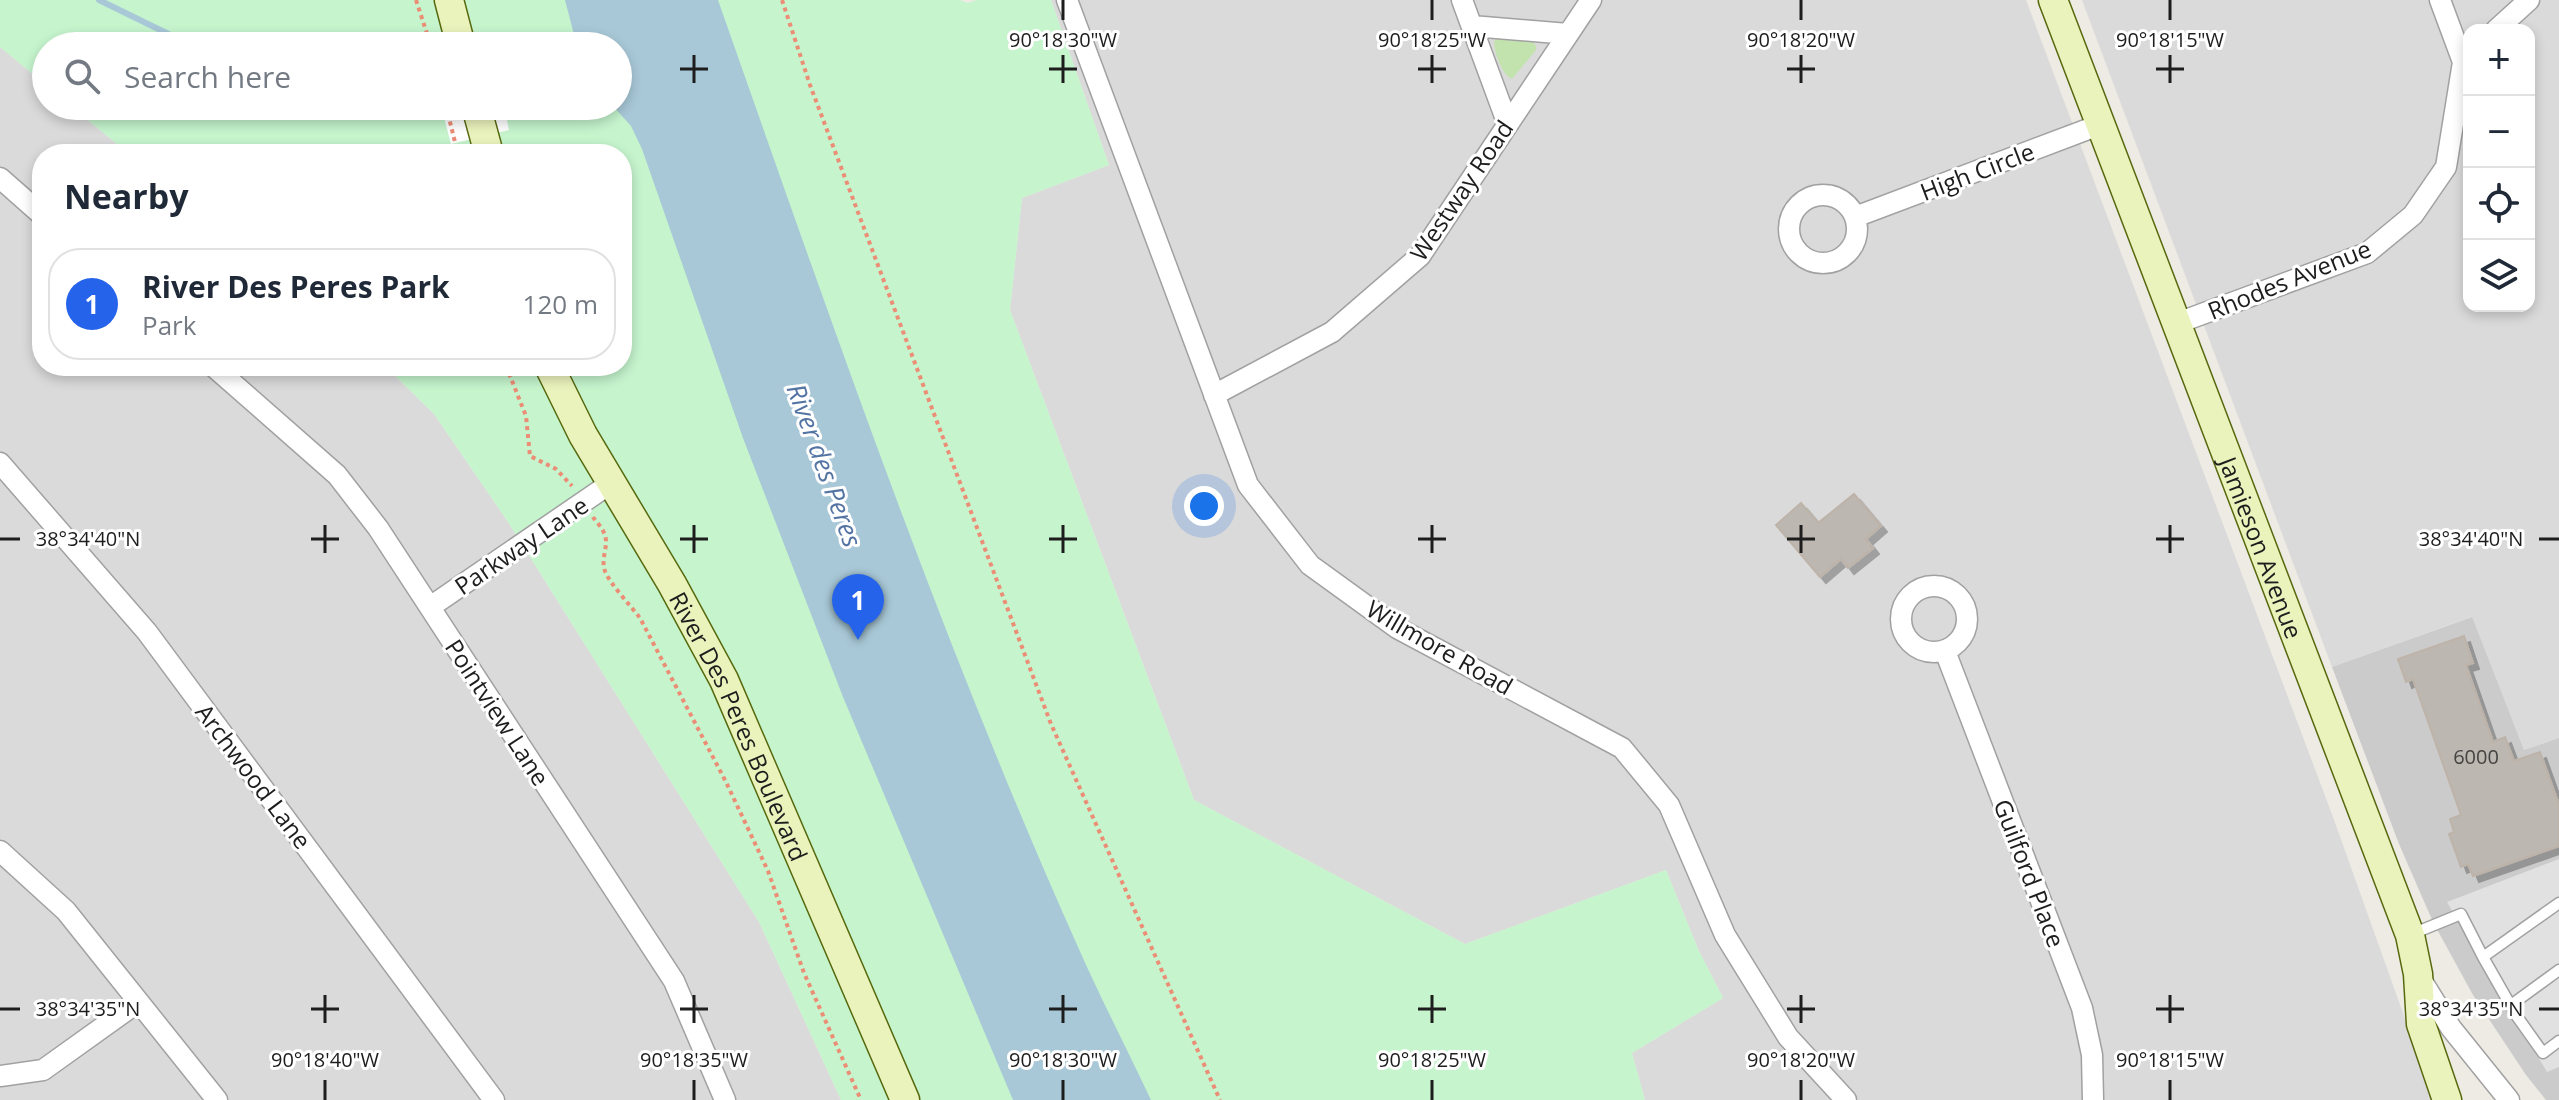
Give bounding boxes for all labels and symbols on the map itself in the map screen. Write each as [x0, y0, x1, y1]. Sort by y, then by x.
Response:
text: 90°18'30"W [1009, 26, 1118, 53]
text: 90°18'25"W [1378, 26, 1487, 53]
text: 90°18'20"W [1747, 26, 1856, 53]
text: 90°18'15"W [2116, 26, 2225, 53]
street label: Westway Road [1402, 113, 1520, 267]
street label: High Circle [1915, 134, 2039, 208]
street label: Rhodes Avenue [2202, 231, 2376, 327]
water label: River des Peres [779, 378, 871, 552]
street label: Jamieson Avenue [2212, 450, 2312, 643]
your location [1184, 486, 1224, 526]
street label: Parkway Lane [448, 488, 594, 602]
text: 38°34'40"N [36, 525, 140, 552]
text: 38°34'40"N [2419, 525, 2523, 552]
pin: 1 [832, 574, 884, 640]
street label: River Des Peres Boulevard [663, 585, 816, 866]
street label: Willmore Road [1361, 592, 1519, 702]
street label: Pointview Lane [438, 632, 558, 792]
street label: Archwood Lane [189, 697, 319, 855]
house number: 6000 [2453, 743, 2499, 770]
street label: Guilford Place [1987, 794, 2073, 952]
text: 38°34'35"N [36, 995, 140, 1022]
text: 38°34'35"N [2419, 995, 2523, 1022]
text: 90°18'40"W [271, 1046, 380, 1073]
text: 90°18'35"W [640, 1046, 749, 1073]
text: 90°18'30"W [1009, 1046, 1118, 1073]
text: 90°18'25"W [1378, 1046, 1487, 1073]
text: 90°18'20"W [1747, 1046, 1856, 1073]
text: 90°18'15"W [2116, 1046, 2225, 1073]

